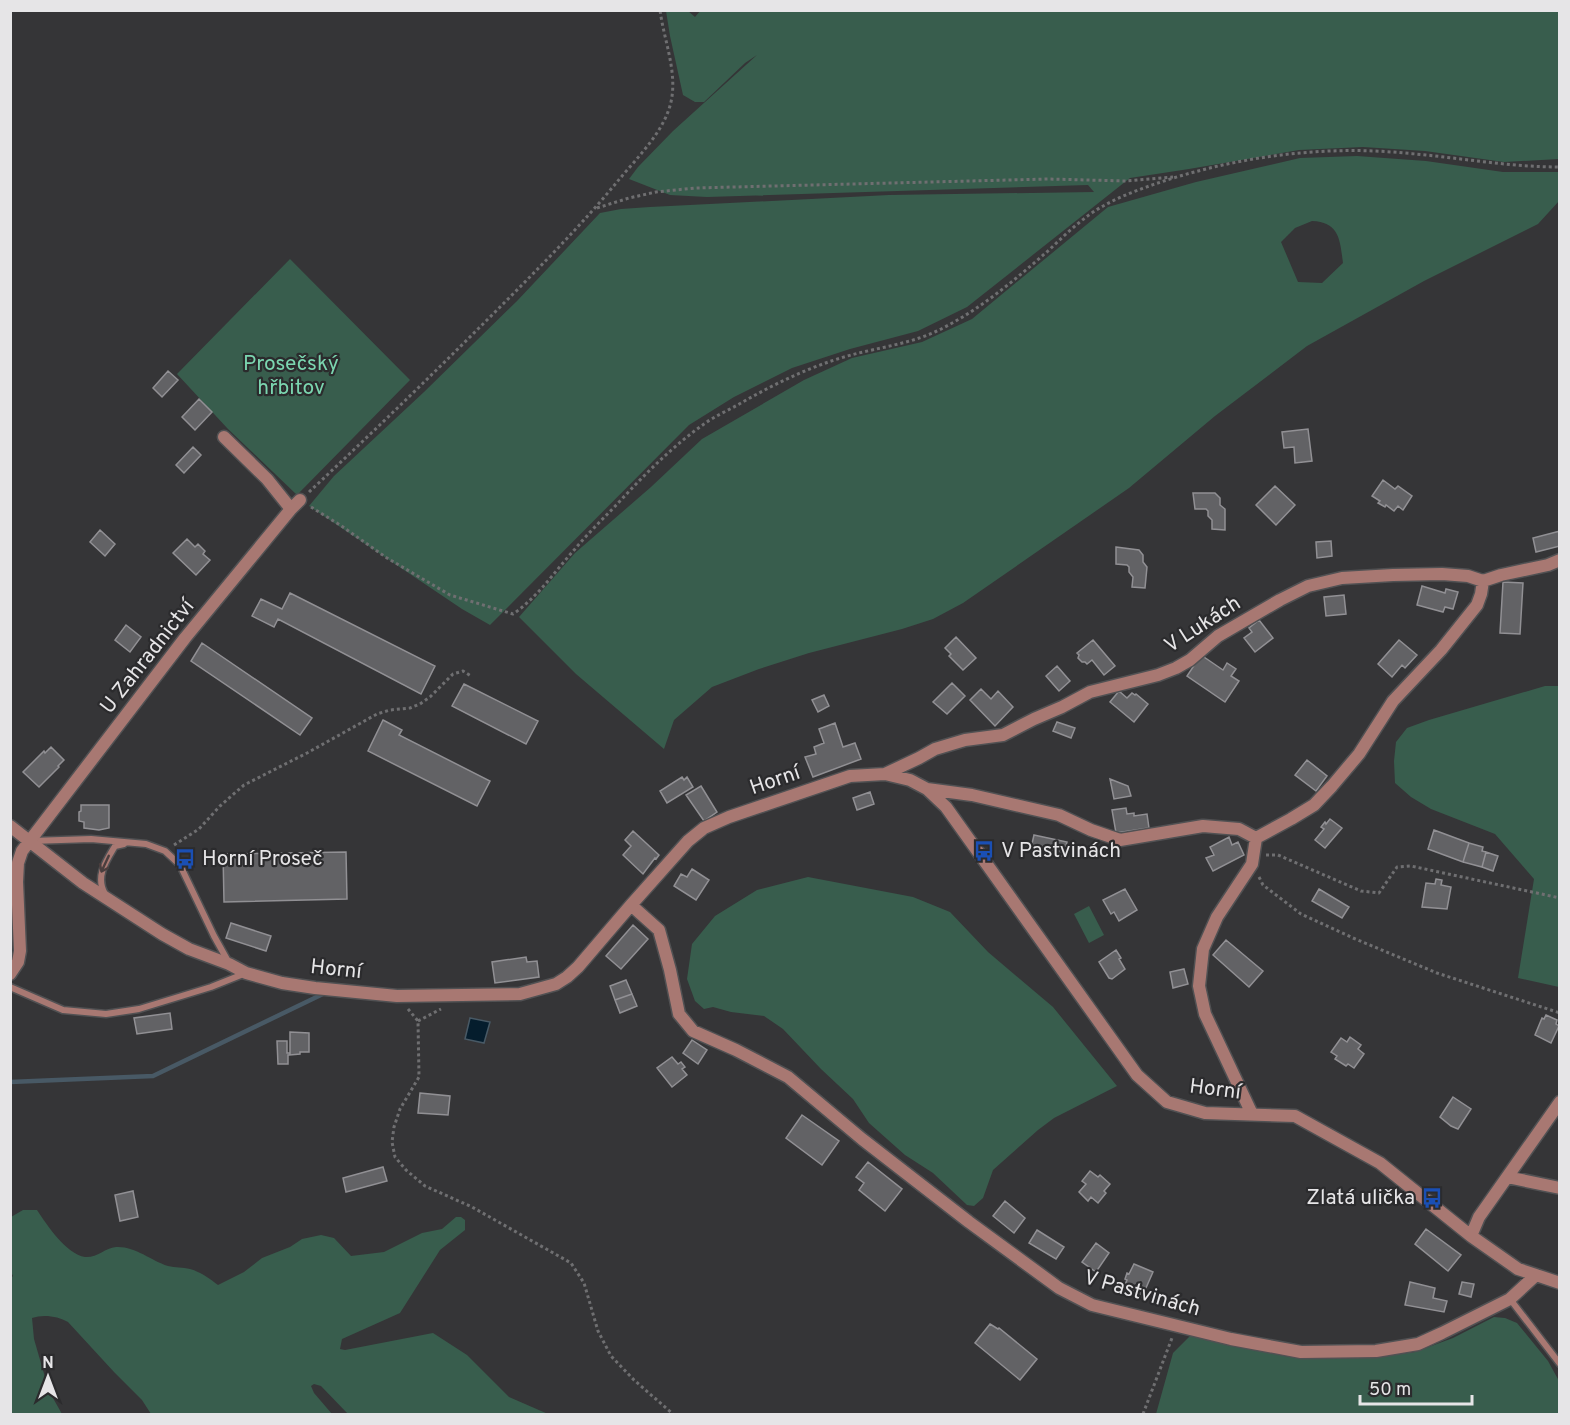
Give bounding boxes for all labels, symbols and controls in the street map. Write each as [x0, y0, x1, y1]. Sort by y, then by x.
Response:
park label: Prosečský hřbitov [243, 351, 339, 402]
street label: V Lukách [1160, 590, 1246, 660]
street label: U Zahradnictví [95, 593, 202, 720]
street label: Horní [746, 759, 805, 802]
place label: V Pastvinách [1001, 838, 1121, 865]
bus stop icon: V Pastvinách [972, 839, 996, 863]
place label: Horní Proseč [202, 846, 323, 873]
bus stop icon: Horní Proseč [173, 847, 197, 871]
one-way arrow [99, 855, 111, 873]
street label: Horní [309, 954, 365, 986]
street label: Horní [1188, 1073, 1244, 1107]
place label: Zlatá ulička [1306, 1185, 1415, 1212]
bus stop icon: Zlatá ulička [1420, 1186, 1444, 1210]
street label: V Pastvinách [1081, 1264, 1203, 1324]
north arrow [18, 1347, 78, 1407]
text: N [42, 1354, 54, 1374]
scale bar [1360, 1368, 1472, 1406]
text: 50 m [1369, 1379, 1411, 1402]

